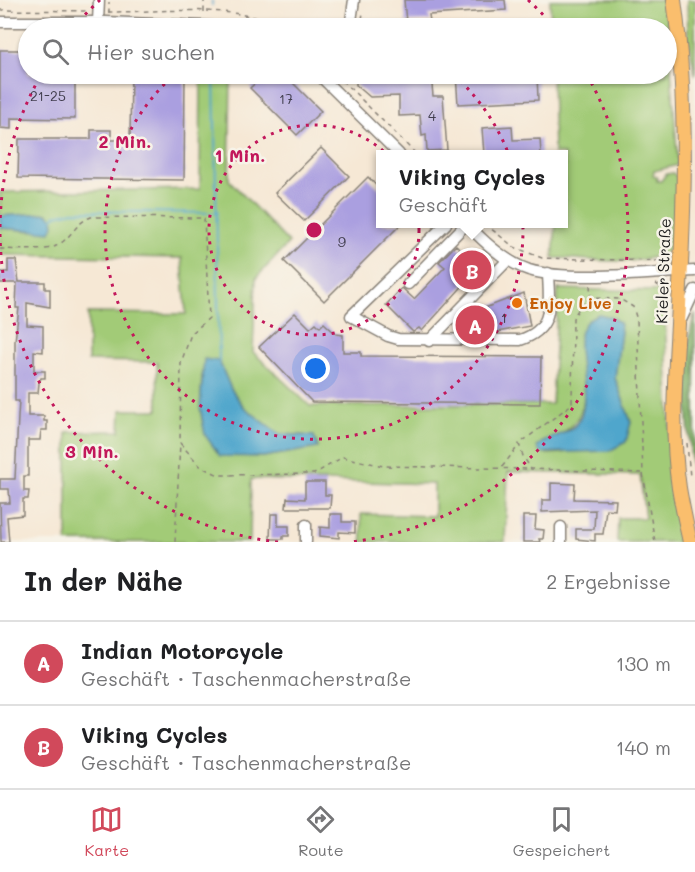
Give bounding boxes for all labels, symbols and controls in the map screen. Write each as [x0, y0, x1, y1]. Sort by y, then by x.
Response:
search box [18, 18, 677, 84]
icon: search [39, 35, 72, 68]
text: Hier suchen [87, 37, 215, 66]
house number: 21-25 [30, 86, 66, 105]
house number: 17 [279, 89, 293, 108]
house number: 4 [428, 106, 437, 125]
text: 2 Min. [98, 129, 152, 153]
text: 1 Min. [215, 143, 265, 167]
popup [376, 150, 568, 228]
text: Viking Cycles [399, 162, 545, 191]
text: Geschäft [399, 191, 488, 217]
street label: Kieler Straße [650, 218, 675, 324]
centre of rings [304, 220, 324, 240]
house number: 9 [338, 232, 346, 251]
pin: B [452, 248, 492, 292]
place label: Enjoy Live [529, 292, 611, 313]
marker: Enjoy Live [510, 296, 524, 310]
pin: A [456, 302, 494, 348]
house number: 1 [501, 308, 507, 327]
your location [301, 354, 330, 383]
text: 3 Min. [65, 439, 119, 463]
text: In der Nähe [24, 564, 183, 598]
text: 2 Ergebnisse [546, 568, 671, 594]
text: Indian Motorcycle [81, 636, 283, 665]
text: A [37, 650, 50, 676]
text: 130 m [616, 650, 671, 676]
text: Geschäft · Taschenmacherstraße [81, 665, 411, 691]
text: Viking Cycles [81, 720, 228, 749]
text: B [37, 734, 50, 760]
text: 140 m [616, 734, 671, 760]
text: Geschäft · Taschenmacherstraße [81, 749, 411, 775]
tab: Karte [85, 803, 129, 860]
tab: Route [298, 803, 344, 860]
tab: Gespeichert [513, 803, 610, 860]

